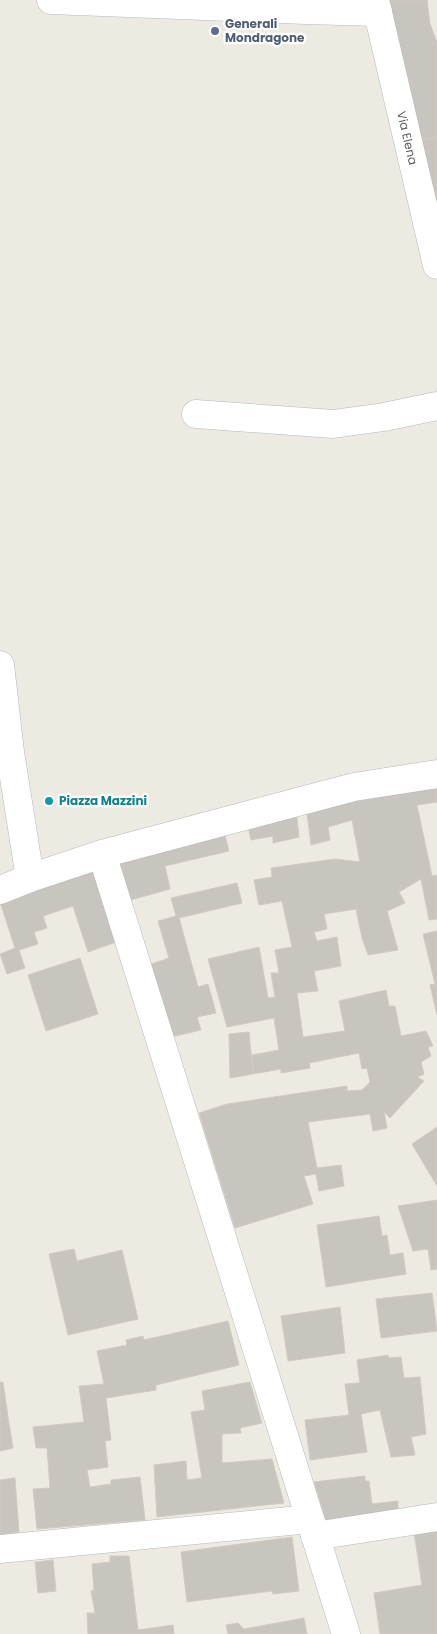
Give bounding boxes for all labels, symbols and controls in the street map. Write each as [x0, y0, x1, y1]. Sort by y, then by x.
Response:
place label: Generali Mondragone [225, 15, 305, 46]
marker: Generali Mondragone [209, 25, 221, 37]
street label: Via Elena [393, 109, 422, 166]
place label: Piazza Mazzini [59, 792, 147, 809]
marker: Piazza Mazzini [43, 795, 55, 807]

